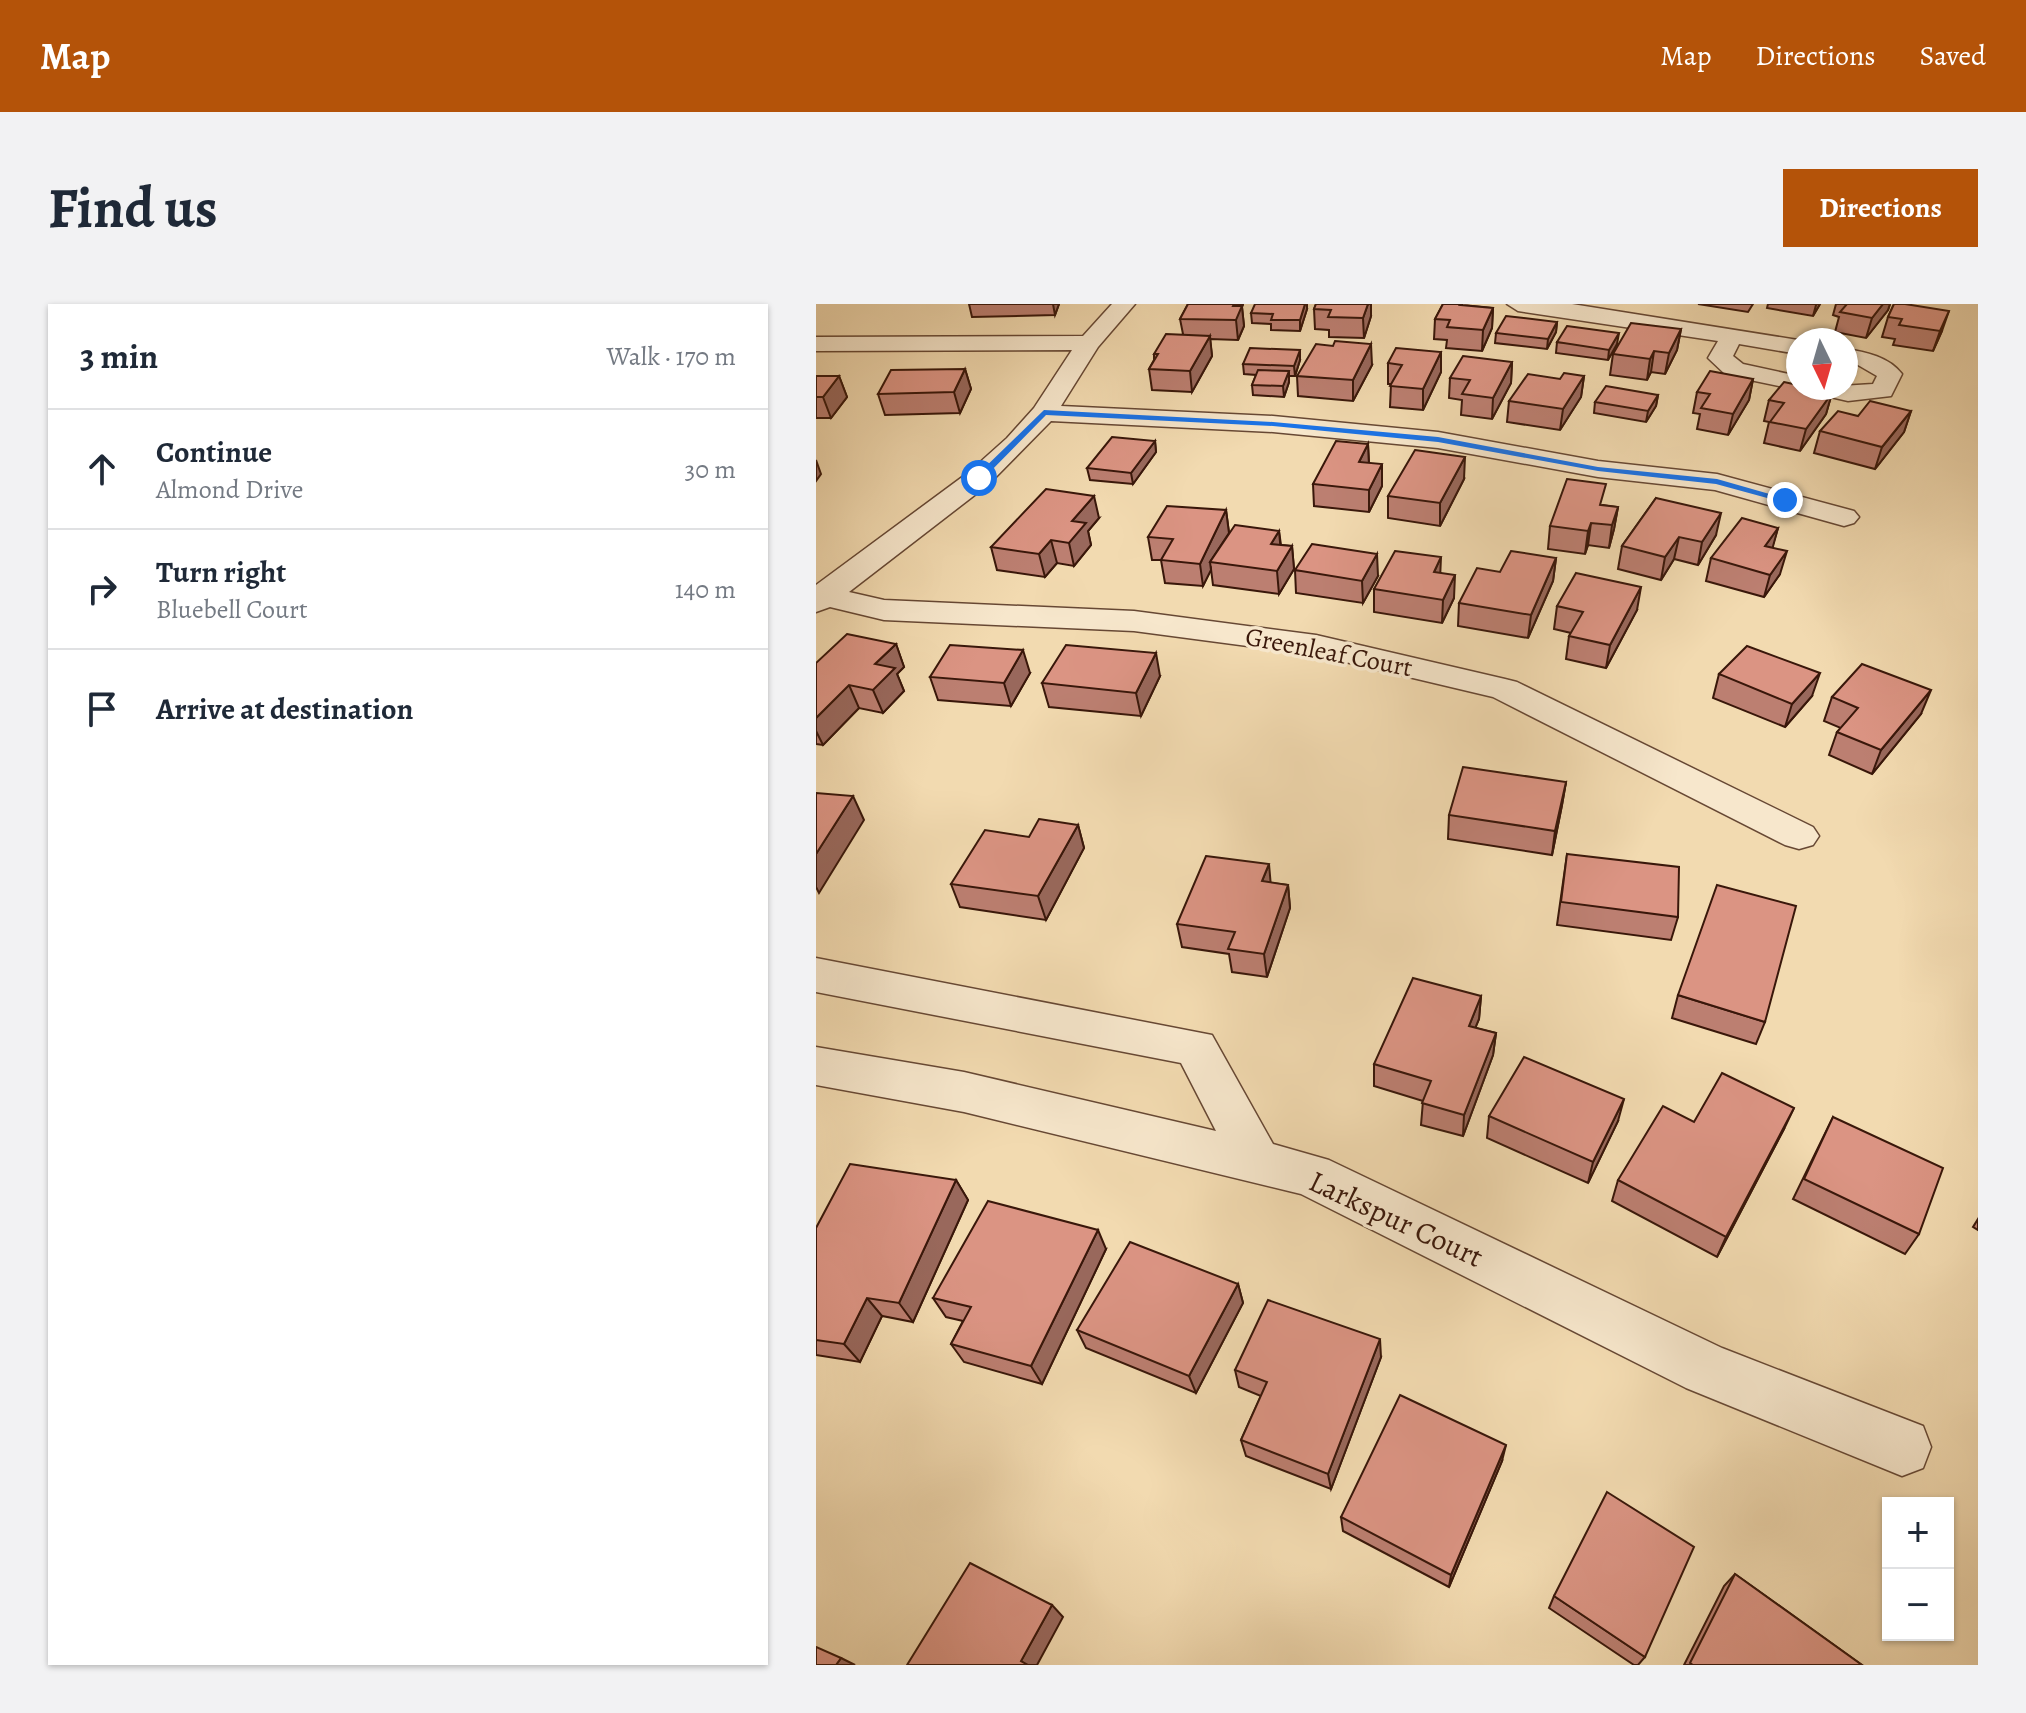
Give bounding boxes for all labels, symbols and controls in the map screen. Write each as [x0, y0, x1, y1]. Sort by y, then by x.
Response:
text: Map [40, 30, 110, 82]
text: Map [1660, 37, 1711, 75]
text: Directions [1755, 37, 1876, 75]
text: Saved [1920, 37, 1986, 75]
button: Directions [1783, 169, 1978, 247]
text: Find us [48, 170, 218, 246]
north arrow [1786, 328, 1858, 400]
text: 3 min [80, 333, 158, 380]
text: Walk · 170 m [607, 339, 736, 374]
text: Continue [156, 432, 272, 472]
icon: ahead [80, 447, 124, 491]
text: 30 m [685, 452, 736, 487]
route start [961, 460, 997, 496]
text: Almond Drive [156, 472, 303, 507]
route end [1767, 482, 1803, 518]
text: Turn right [156, 552, 286, 592]
icon: right [80, 567, 124, 611]
text: 140 m [675, 572, 736, 607]
text: Bluebell Court [156, 592, 308, 627]
street label: Greenleaf Court [1243, 619, 1416, 685]
icon: arrive [80, 687, 124, 731]
text: Arrive at destination [156, 689, 413, 729]
street label: Larkspur Court [1302, 1161, 1490, 1277]
map controls [1882, 1497, 1954, 1641]
button: + [1882, 1497, 1954, 1569]
button: − [1882, 1569, 1954, 1641]

